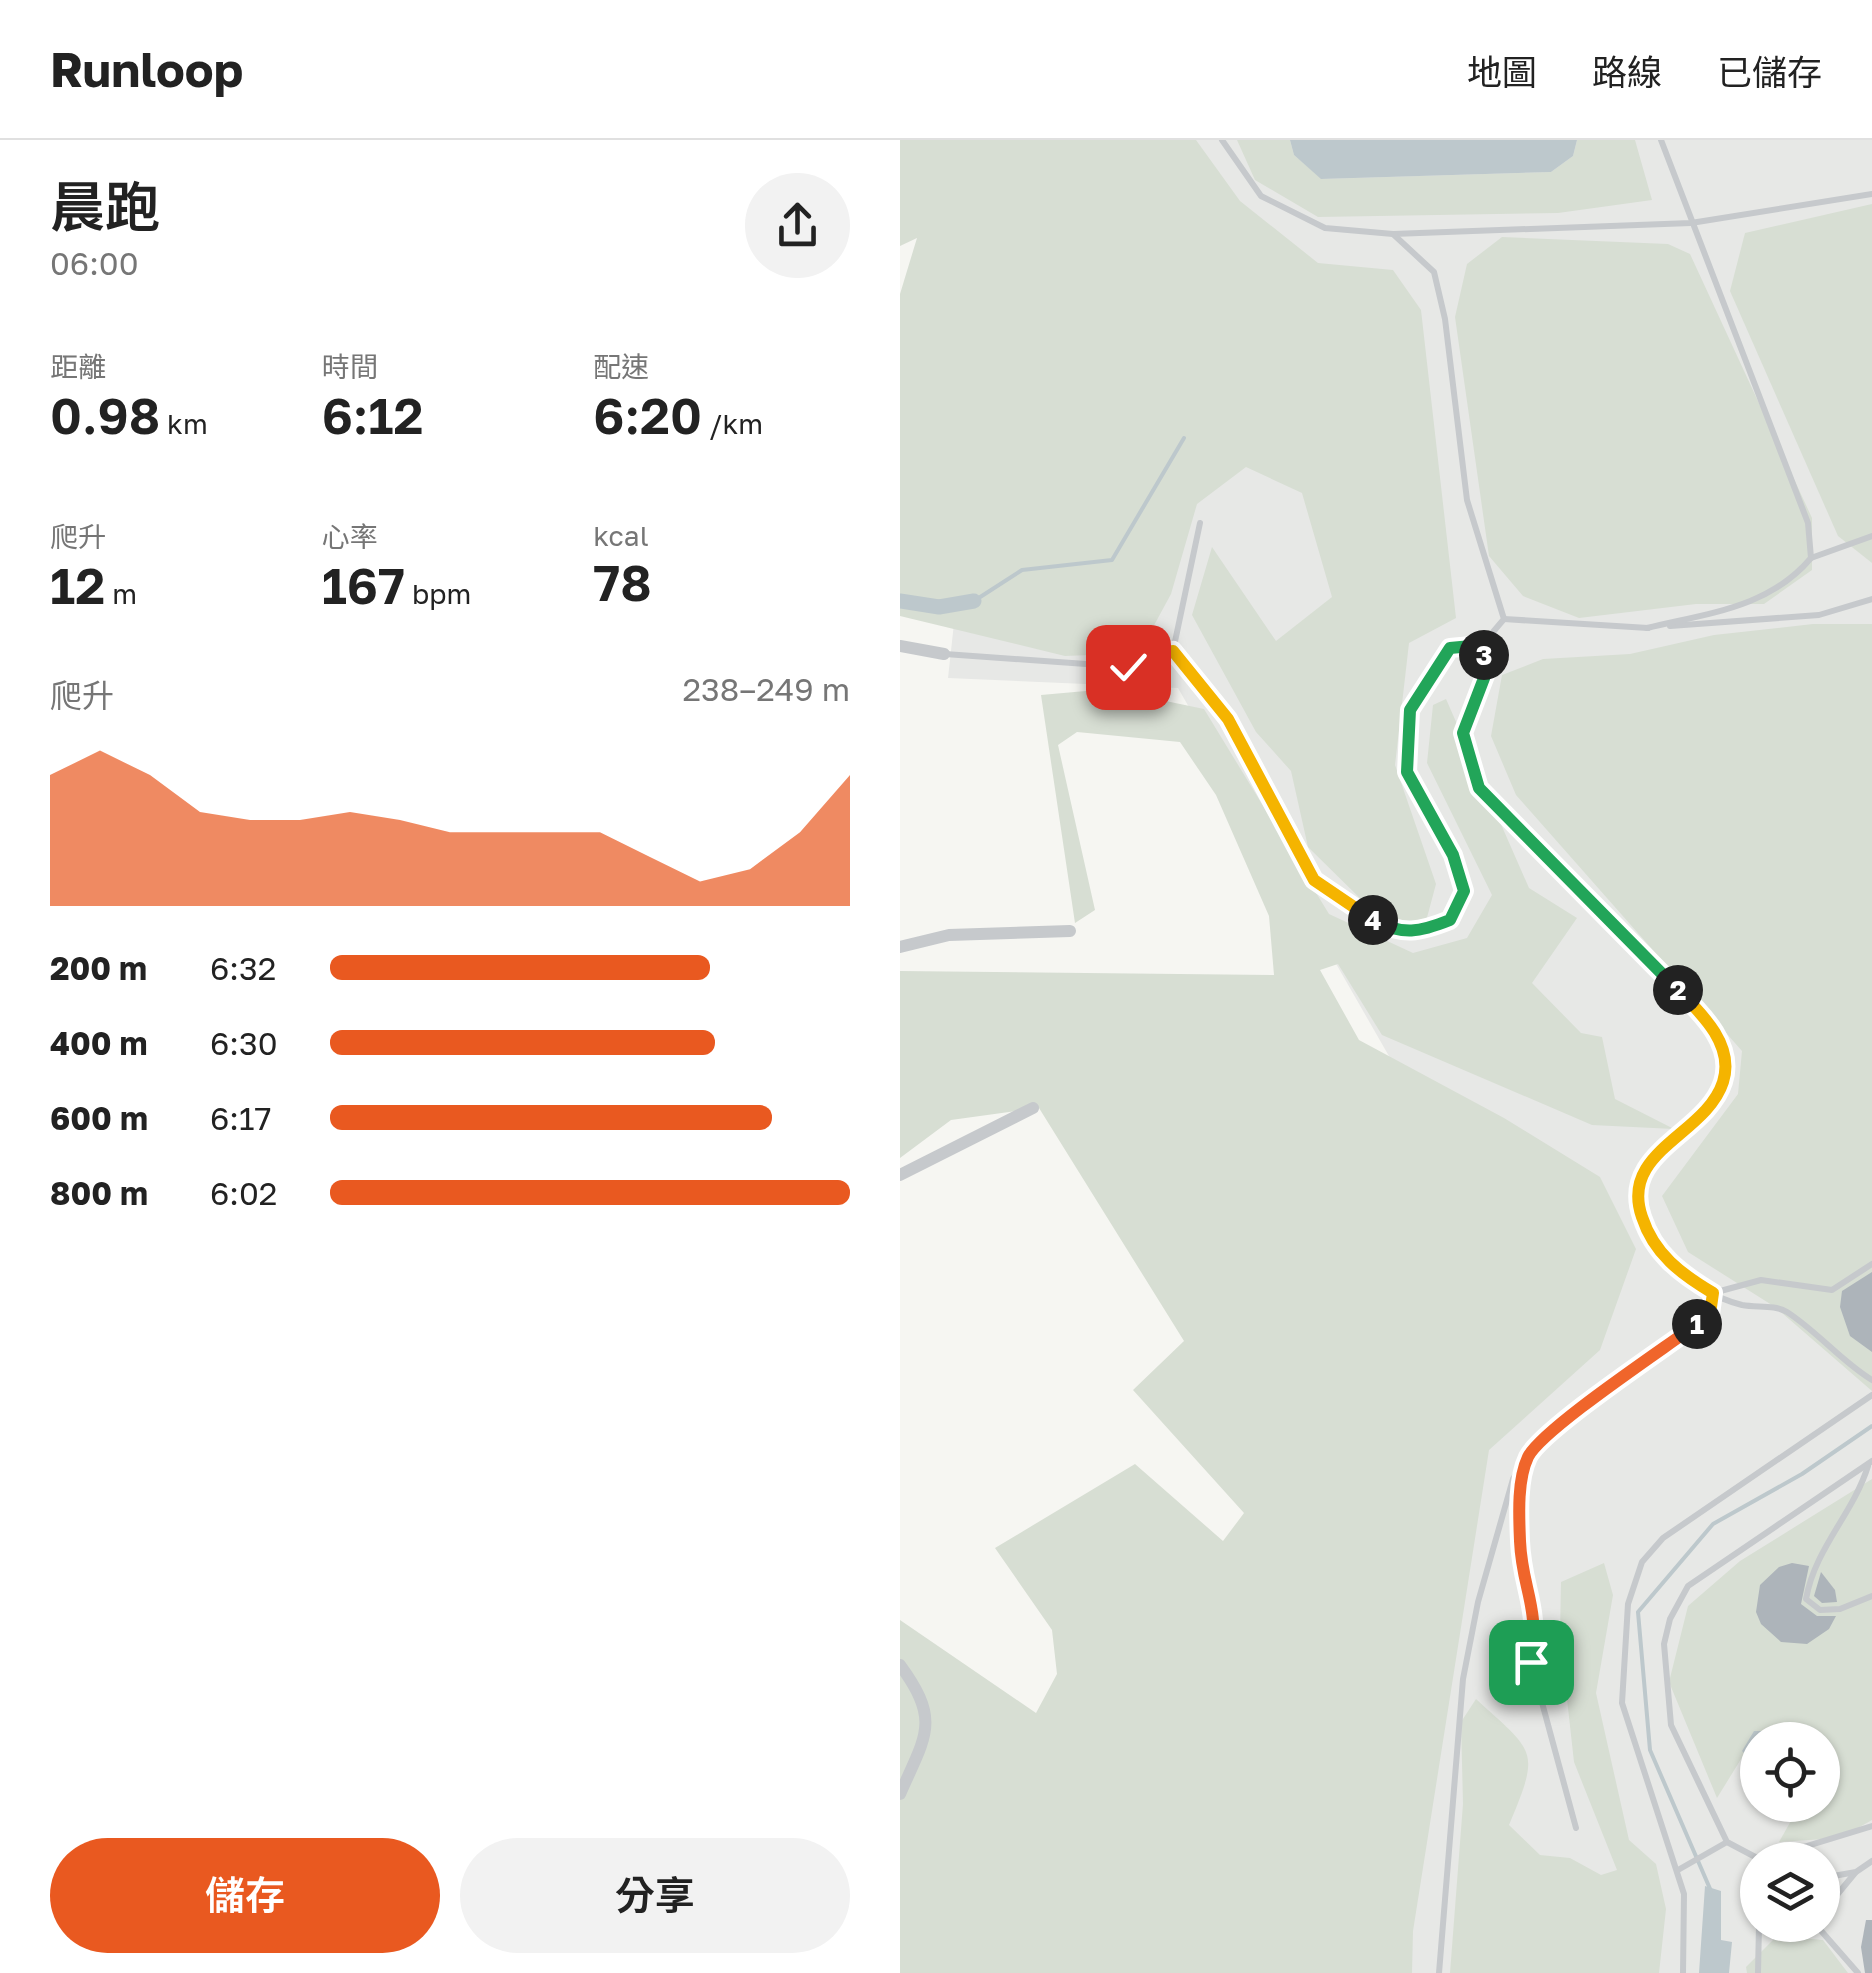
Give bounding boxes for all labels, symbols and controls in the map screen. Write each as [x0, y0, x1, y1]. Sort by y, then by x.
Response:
text: Runloop [50, 40, 243, 98]
text: 地圖 [1467, 51, 1537, 93]
text: 路線 [1592, 51, 1662, 93]
text: 已儲存 [1717, 51, 1822, 93]
text: 晨跑 [50, 173, 160, 239]
button: share [745, 173, 850, 278]
text: 06:00 [50, 244, 138, 282]
text: 距離 [50, 350, 106, 383]
text: 時間 [322, 350, 378, 383]
text: 配速 [593, 350, 649, 383]
text: 0.98 [50, 385, 160, 445]
text: 6:12 [322, 385, 424, 445]
text: 6:20 [593, 385, 702, 445]
text: km [160, 407, 208, 440]
text: /km [702, 407, 763, 440]
text: kcal [593, 519, 649, 552]
text: 爬升 [50, 520, 106, 553]
text: 心率 [322, 520, 378, 553]
text: 78 [593, 552, 652, 612]
text: 12 [50, 555, 105, 615]
text: 167 [322, 555, 405, 615]
text: m [105, 577, 137, 610]
text: bpm [405, 577, 471, 610]
pin [1086, 625, 1171, 710]
pin: 3 [1459, 630, 1509, 680]
text: 3 [1475, 638, 1493, 671]
icon: check [1101, 640, 1156, 695]
text: 238–249 m [682, 670, 850, 708]
text: 爬升 [50, 676, 114, 714]
pin: 4 [1348, 895, 1398, 945]
text: 4 [1364, 903, 1382, 936]
text: 200 m [50, 949, 147, 987]
text: 6:32 [210, 949, 276, 987]
pin: 2 [1653, 965, 1703, 1015]
text: 2 [1669, 973, 1687, 1006]
text: 400 m [50, 1024, 148, 1062]
text: 6:30 [210, 1024, 278, 1062]
text: 600 m [50, 1099, 148, 1137]
text: 6:17 [210, 1099, 271, 1137]
text: 800 m [50, 1174, 148, 1212]
text: 6:02 [210, 1174, 277, 1212]
pin: 1 [1672, 1299, 1722, 1349]
text: 1 [1690, 1307, 1704, 1340]
pin [1489, 1620, 1574, 1705]
icon: arrive [1504, 1635, 1559, 1690]
map controls [1740, 1722, 1840, 1942]
button: locate [1740, 1722, 1840, 1822]
button: 儲存 [50, 1838, 440, 1953]
button: 分享 [460, 1838, 850, 1953]
button: layers [1740, 1842, 1840, 1942]

